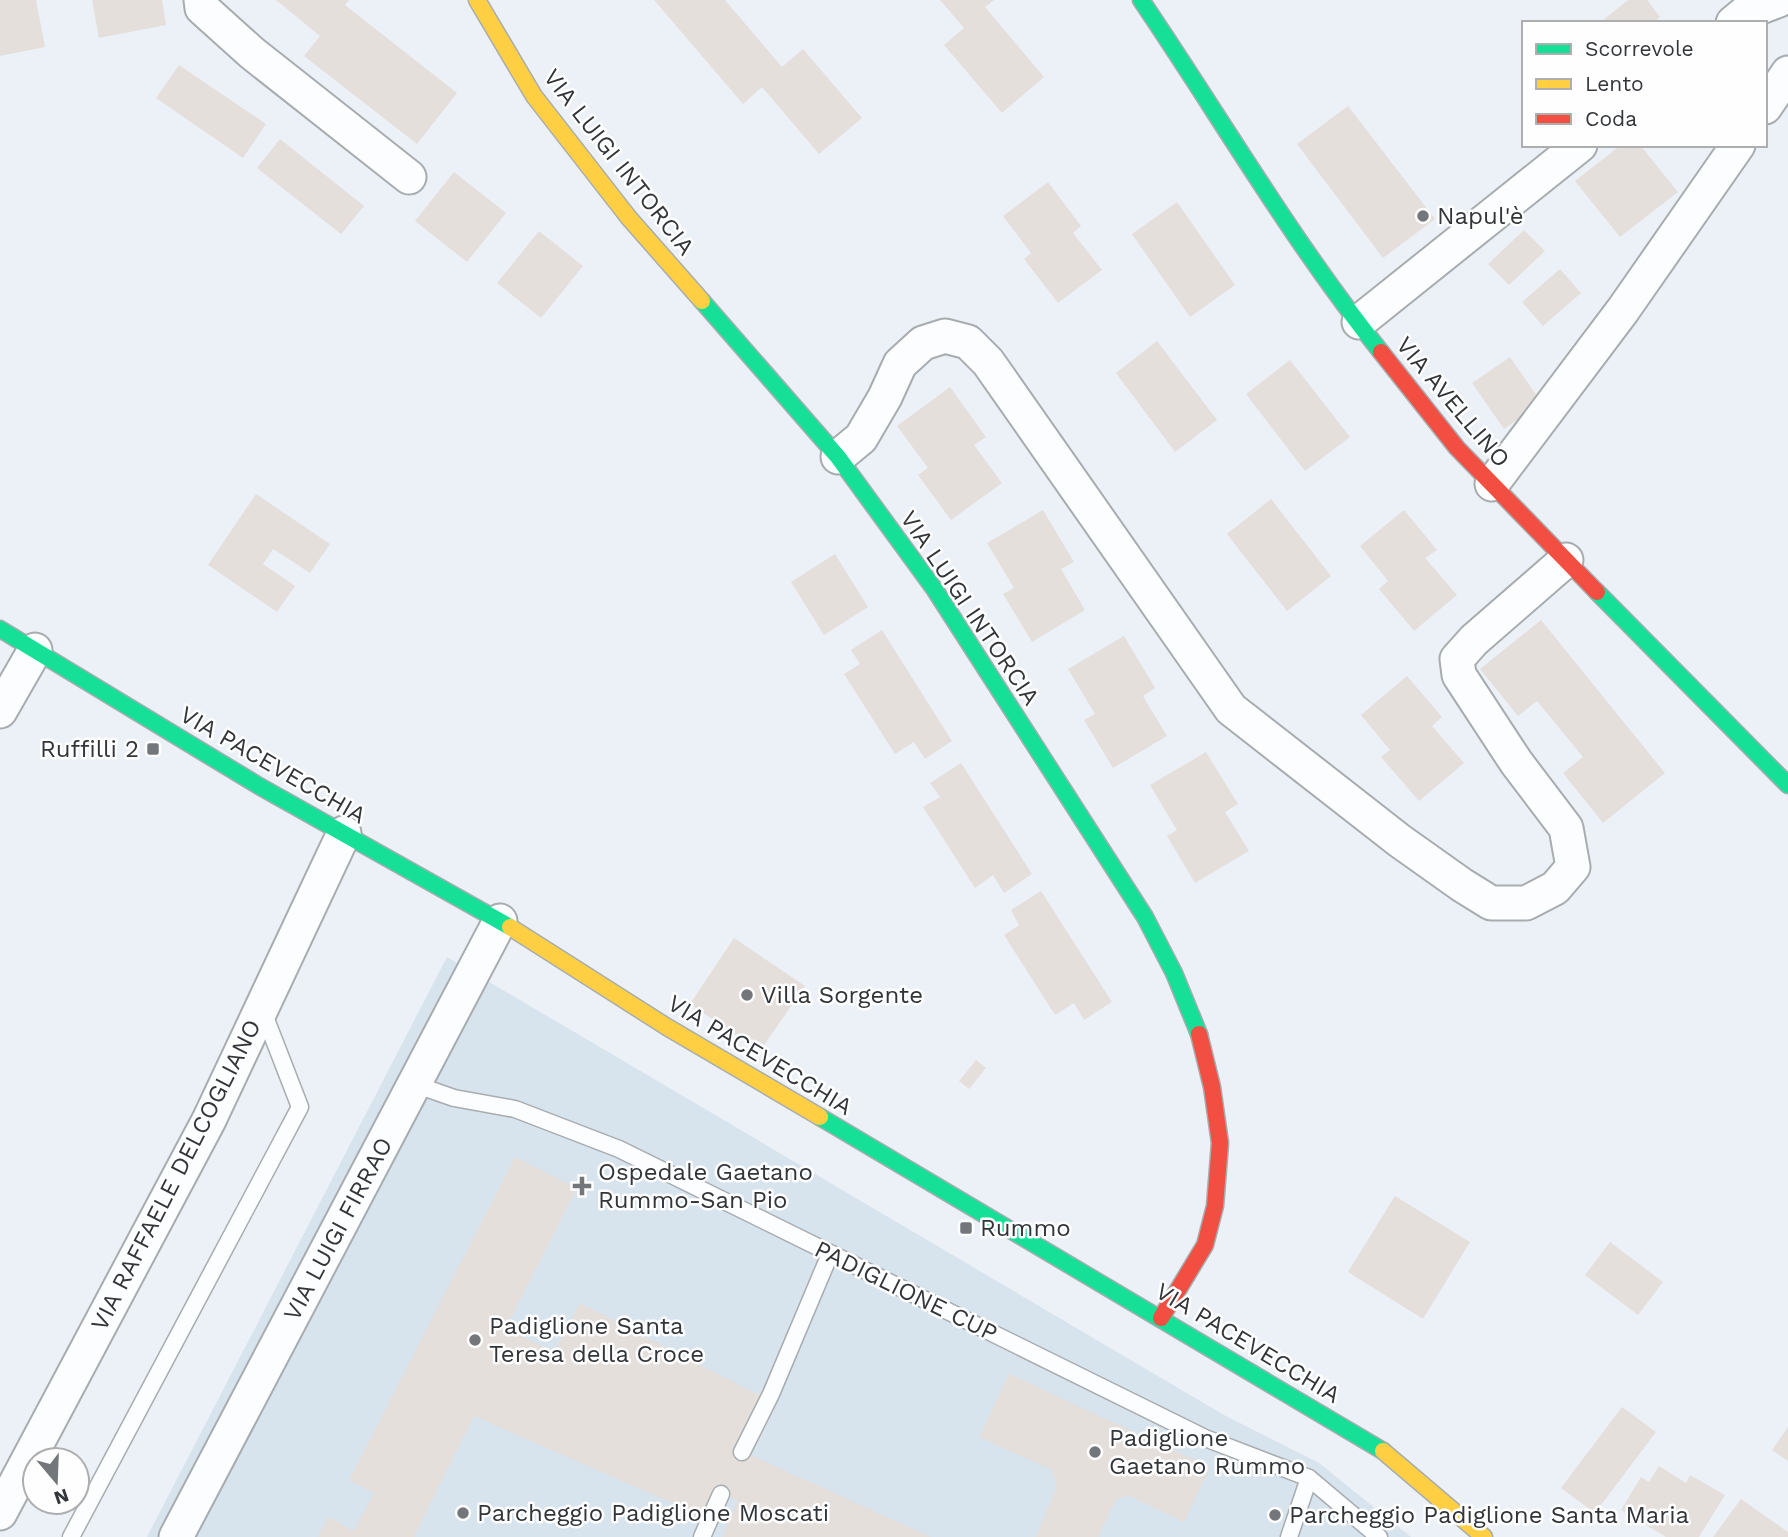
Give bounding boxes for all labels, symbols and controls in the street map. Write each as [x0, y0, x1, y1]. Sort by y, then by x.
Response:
legend [1522, 21, 1767, 147]
text: Scorrevole [1585, 36, 1694, 61]
street label: VIA LUIGI INTORCIA [538, 63, 700, 261]
text: Lento [1585, 71, 1644, 96]
text: Coda [1585, 106, 1637, 131]
place label: Napul'è [1437, 202, 1524, 230]
marker: Napul'è [1415, 208, 1431, 224]
street label: VIA AVELLINO [1390, 331, 1516, 473]
street label: VIA LUIGI INTORCIA [895, 506, 1046, 711]
street label: VIA PACEVECCHIA [175, 700, 371, 830]
place label: Ruffilli 2 [40, 735, 139, 763]
marker: Ruffilli 2 [145, 741, 161, 757]
place label: Villa Sorgente [761, 981, 923, 1009]
marker: Villa Sorgente [739, 987, 755, 1003]
street label: VIA PACEVECCHIA [663, 989, 857, 1121]
street label: VIA RAFFAELE DELCOGLIANO [85, 1015, 267, 1335]
street label: VIA LUIGI FIRRAO [278, 1133, 398, 1325]
place label: Ospedale Gaetano Rummo-San Pio [598, 1158, 813, 1214]
marker: Ospedale Gaetano Rummo-San Pio [572, 1176, 592, 1196]
place label: Rummo [980, 1214, 1071, 1242]
marker: Rummo [958, 1220, 974, 1236]
street label: PADIGLIONE CUP [810, 1235, 1002, 1347]
street label: VIA PACEVECCHIA [1151, 1277, 1345, 1409]
place label: Padiglione Santa Teresa della Croce [489, 1312, 704, 1368]
marker: Padiglione Santa Teresa della Croce [467, 1332, 483, 1348]
place label: Padiglione Gaetano Rummo [1109, 1424, 1305, 1480]
marker: Padiglione Gaetano Rummo [1087, 1444, 1103, 1460]
north arrow [21, 1446, 91, 1516]
text: N [51, 1483, 72, 1510]
place label: Parcheggio Padiglione Moscati [477, 1499, 829, 1527]
place label: Parcheggio Padiglione Santa Maria [1289, 1501, 1689, 1529]
marker: Parcheggio Padiglione Moscati [455, 1505, 471, 1521]
marker: Parcheggio Padiglione Santa Maria [1267, 1507, 1283, 1523]

